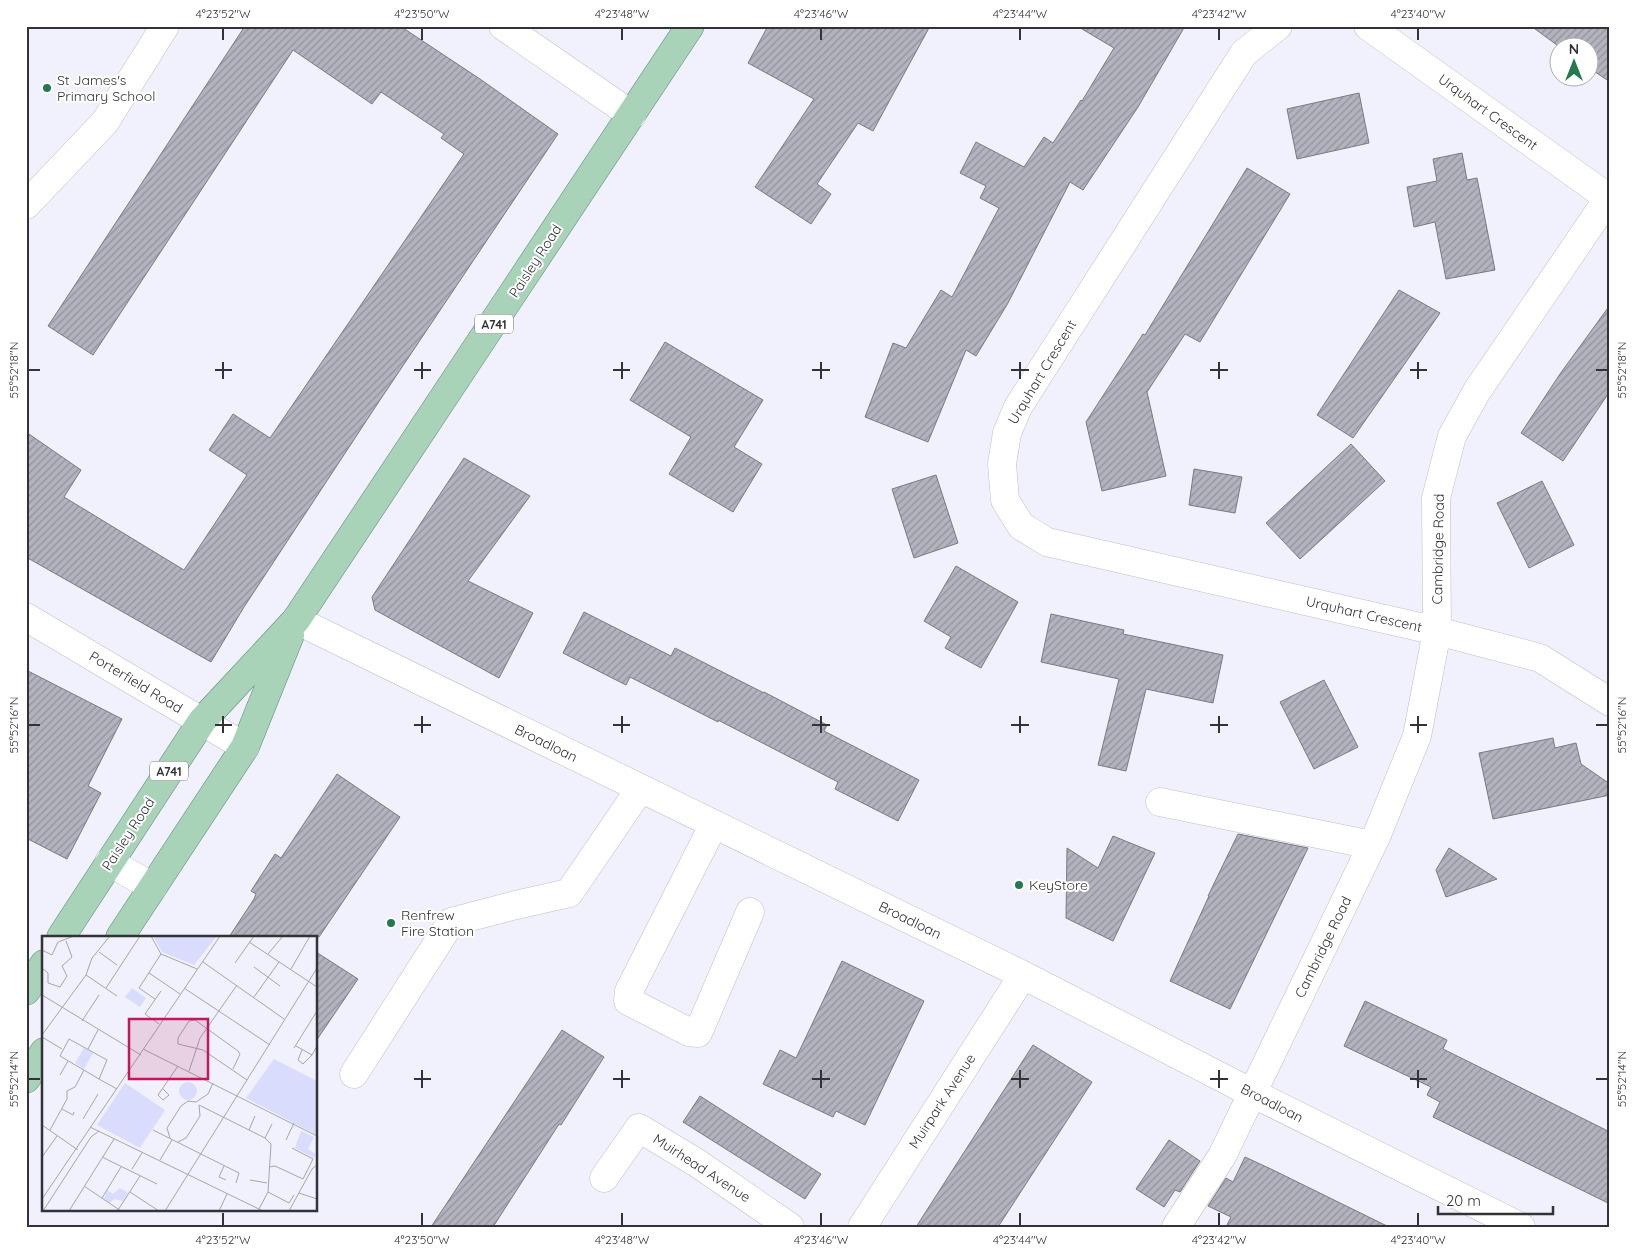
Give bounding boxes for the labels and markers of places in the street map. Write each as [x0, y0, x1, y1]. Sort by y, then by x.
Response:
place label: St James's Primary School [57, 71, 155, 105]
marker: St James's Primary School [41, 82, 53, 94]
place label: KeyStore [1029, 876, 1088, 894]
marker: KeyStore [1013, 879, 1025, 891]
place label: Renfrew Fire Station [401, 906, 474, 940]
marker: Renfrew Fire Station [385, 917, 397, 929]

